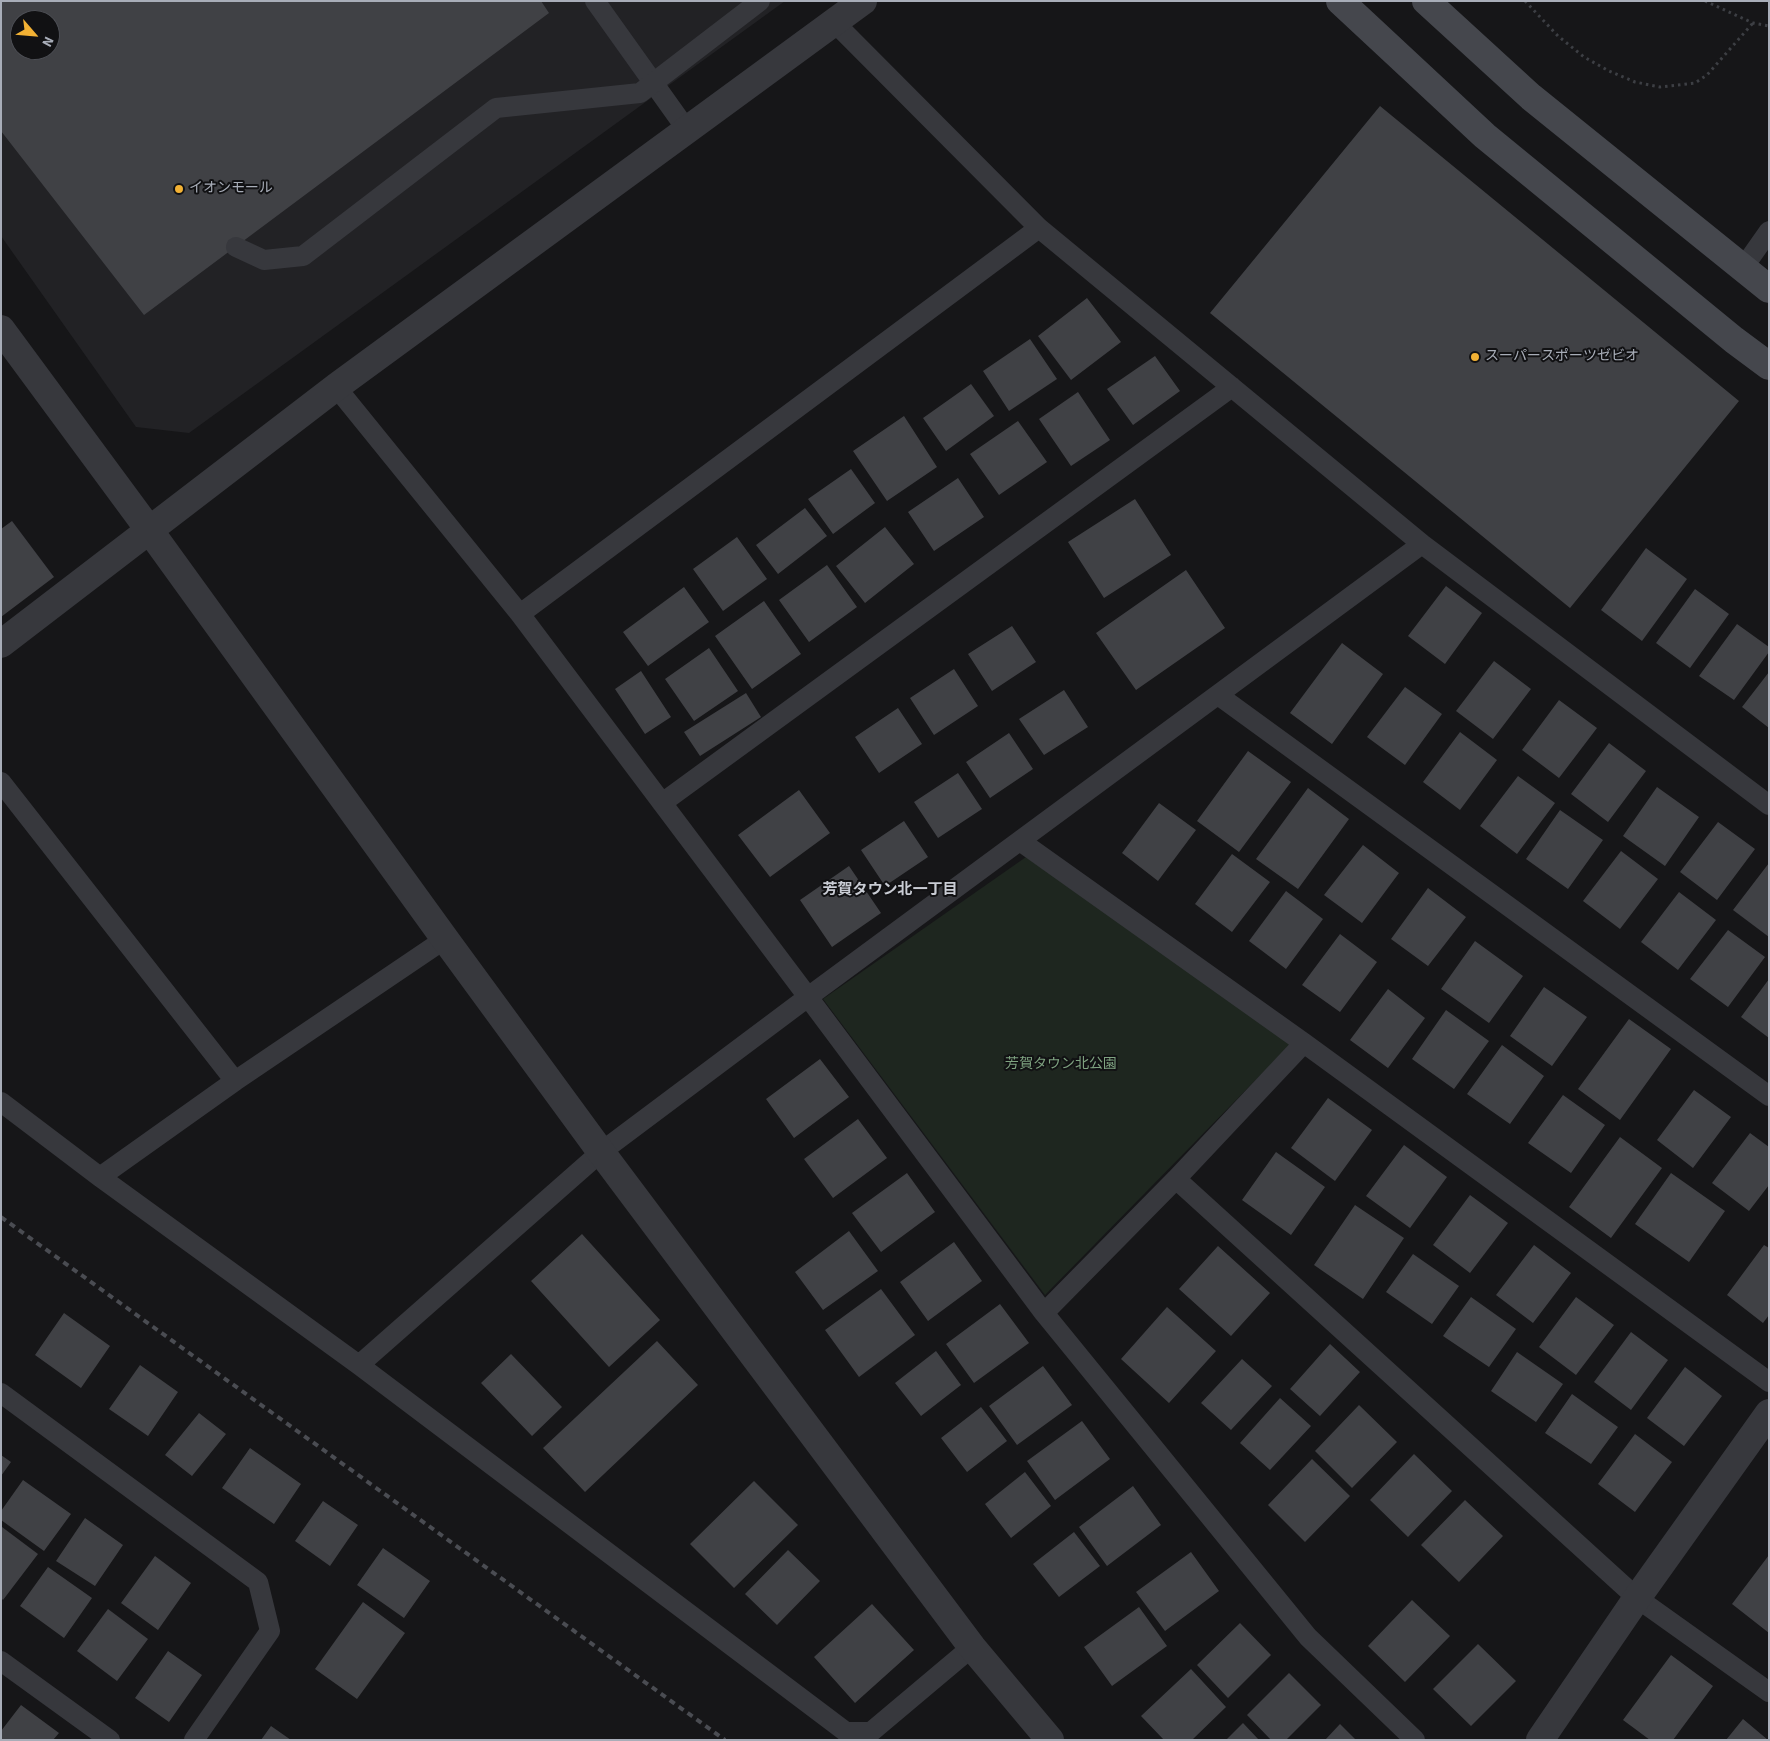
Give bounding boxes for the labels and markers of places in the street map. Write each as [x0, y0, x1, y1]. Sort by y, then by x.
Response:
place label: イオンモール [189, 181, 273, 197]
marker: イオンモール [173, 183, 185, 195]
place label: スーパースポーツゼビオ [1485, 349, 1639, 365]
marker: スーパースポーツゼビオ [1469, 351, 1481, 363]

